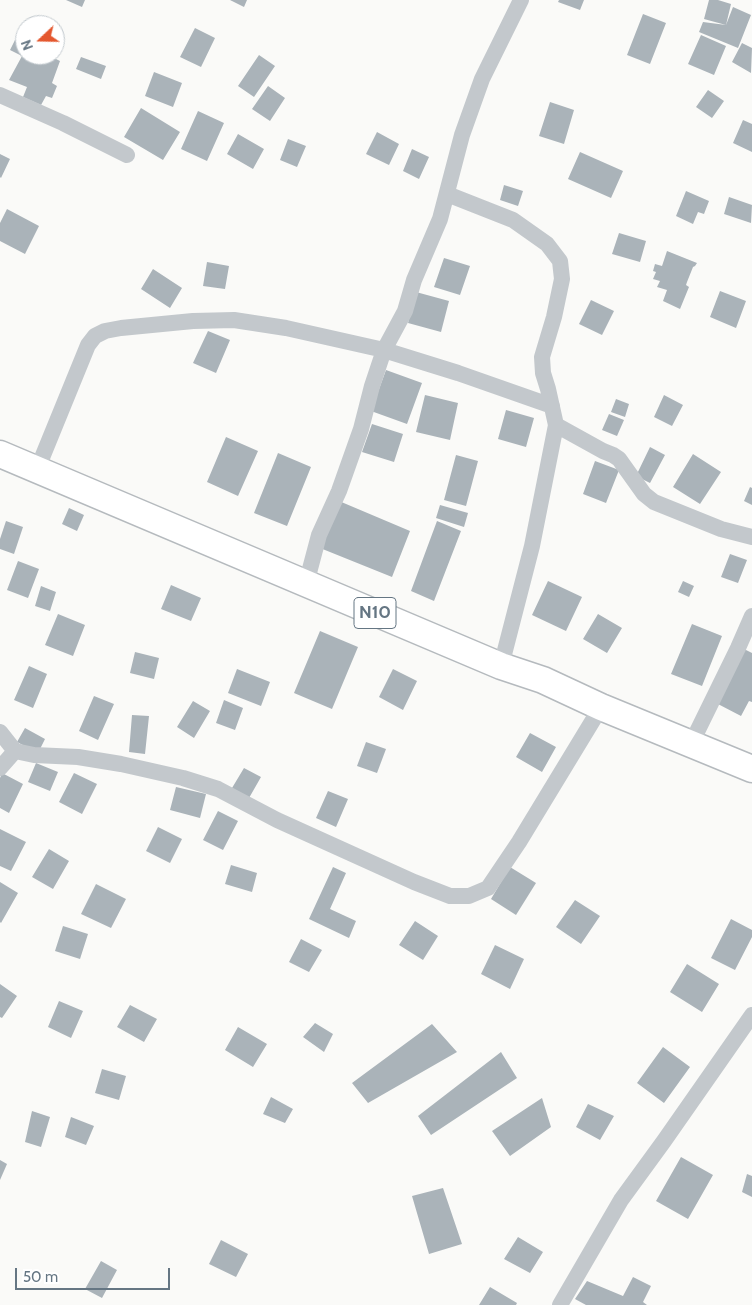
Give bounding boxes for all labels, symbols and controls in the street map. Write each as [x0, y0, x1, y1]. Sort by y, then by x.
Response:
north arrow [15, 15, 65, 65]
text: N [17, 37, 37, 53]
road number: N10 [354, 598, 396, 628]
scale bar [18, 1258, 172, 1290]
text: 50 m [23, 1268, 58, 1286]

